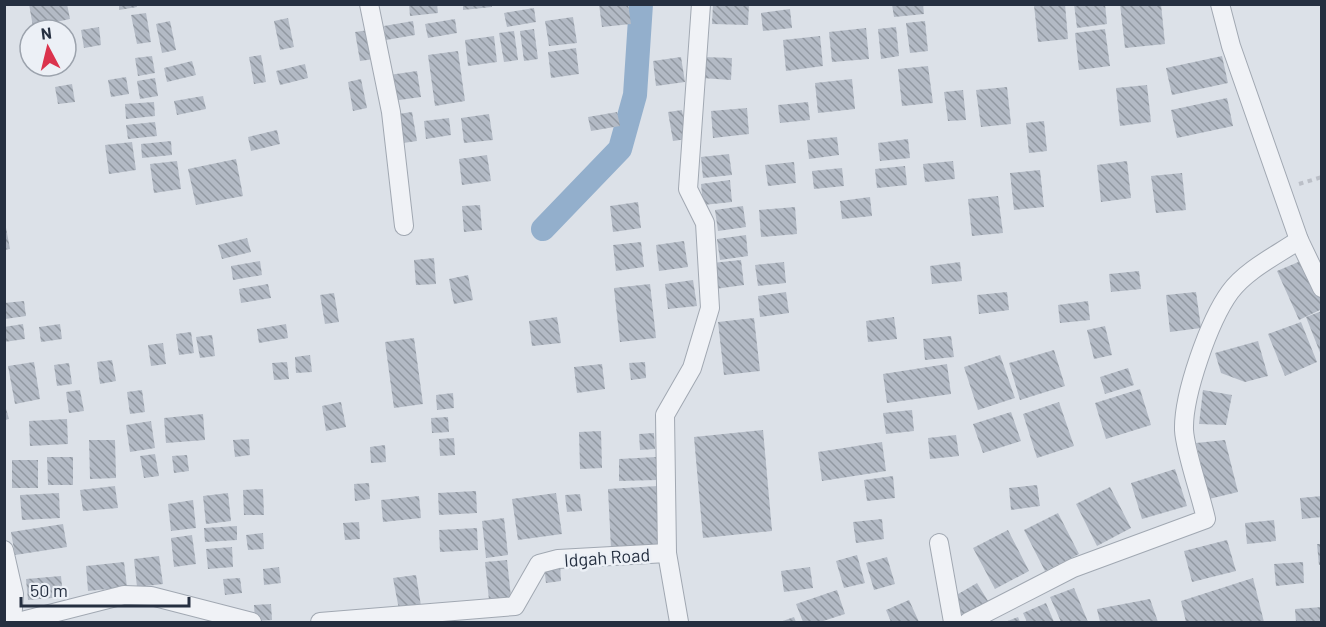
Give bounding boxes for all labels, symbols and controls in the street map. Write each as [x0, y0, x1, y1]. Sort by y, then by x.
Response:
north arrow [18, 18, 78, 78]
text: N [40, 23, 53, 43]
street label: Idgah Road [563, 543, 651, 571]
scale bar [21, 570, 189, 608]
text: 50 m [30, 579, 68, 601]

